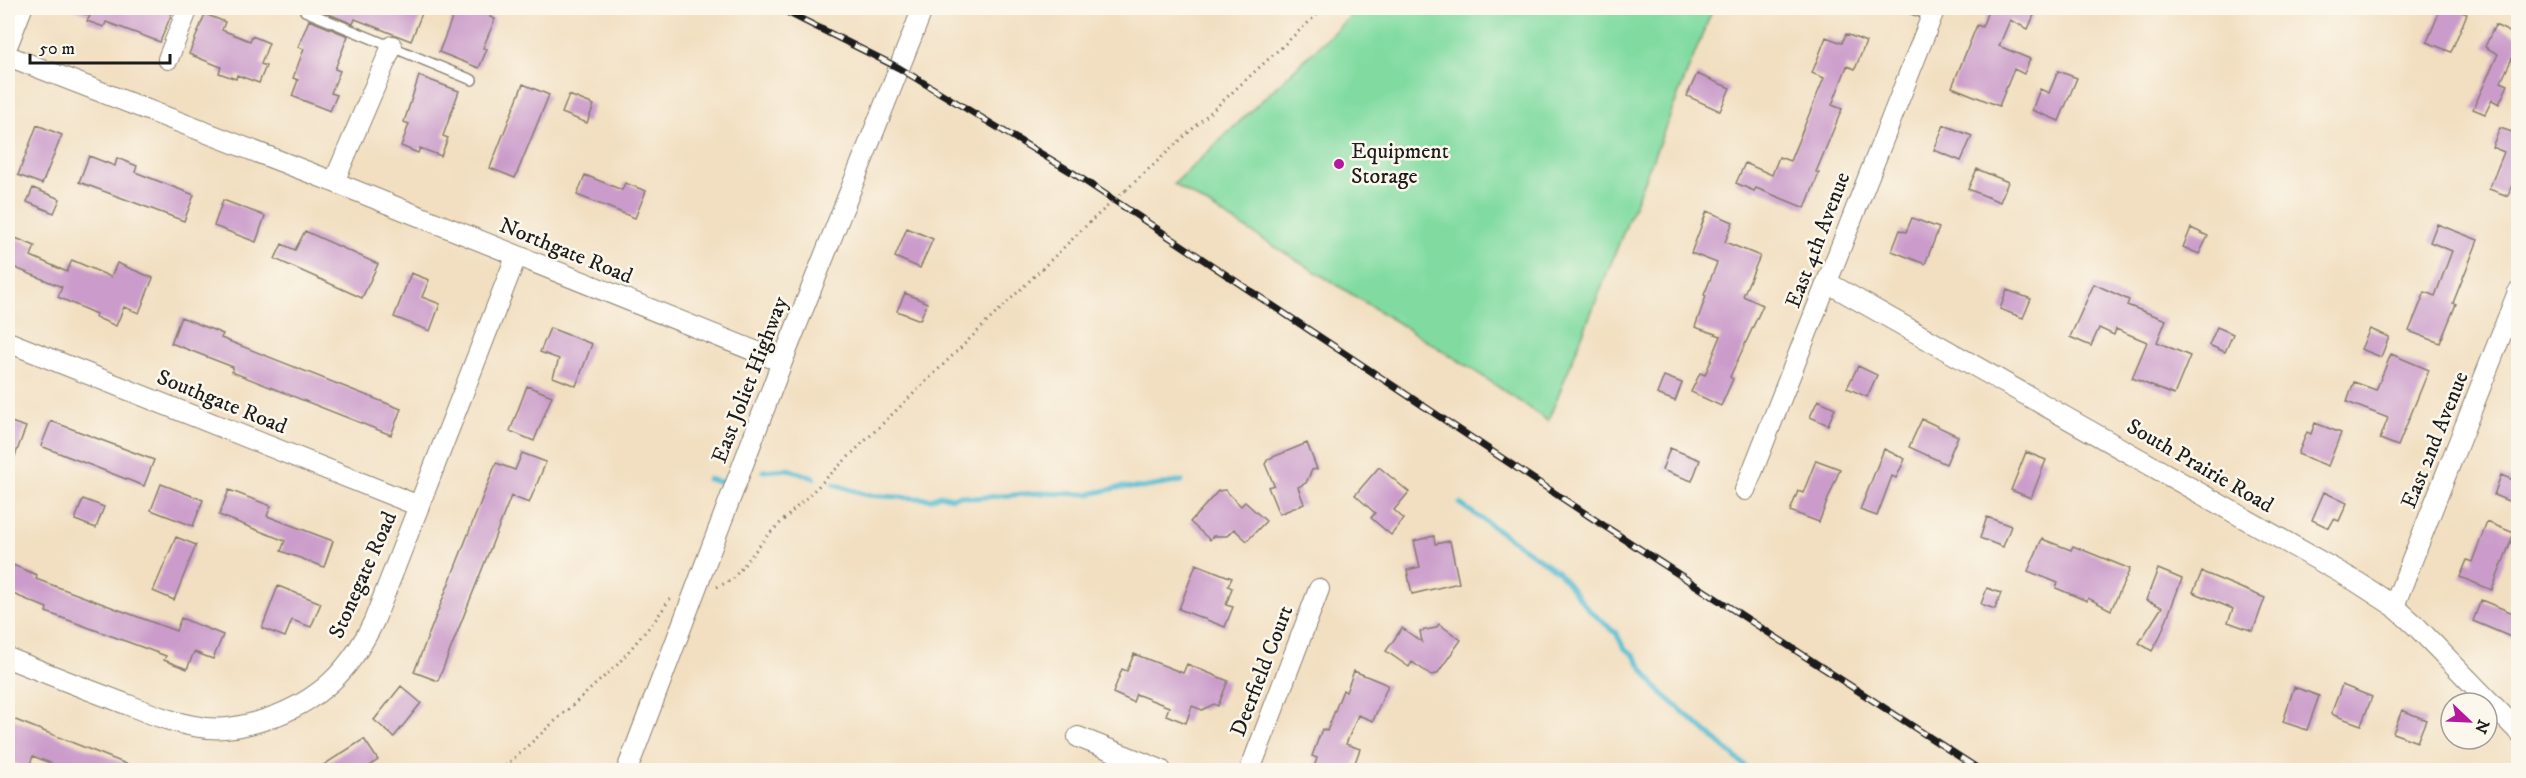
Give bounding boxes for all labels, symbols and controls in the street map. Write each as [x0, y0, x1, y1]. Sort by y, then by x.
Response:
scale bar [30, 27, 170, 65]
text: 50 m [39, 38, 75, 60]
place label: Equipment Storage [1351, 138, 1449, 190]
marker: Equipment Storage [1332, 157, 1346, 171]
street label: East 4th Avenue [1780, 168, 1856, 312]
street label: Northgate Road [495, 212, 637, 290]
street label: East Joliet Highway [706, 292, 794, 467]
street label: Southgate Road [153, 364, 291, 440]
street label: East 2nd Avenue [2395, 368, 2475, 512]
street label: South Prairie Road [2122, 413, 2278, 519]
street label: Stonegate Road [323, 507, 403, 643]
street label: Deerfield Court [1225, 602, 1299, 740]
north arrow [2439, 691, 2499, 751]
text: N [2470, 717, 2494, 736]

